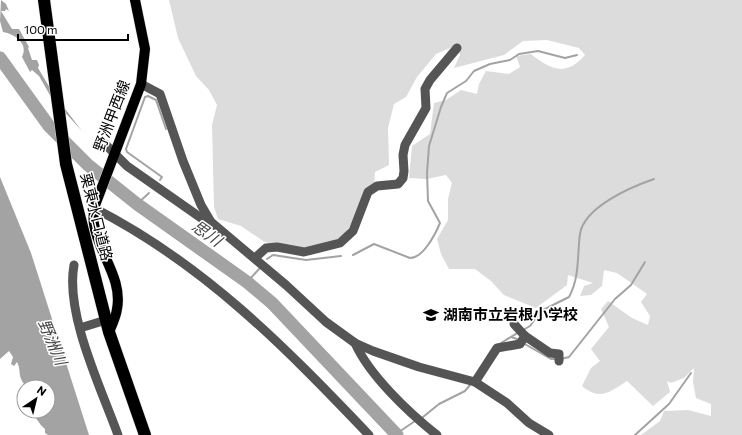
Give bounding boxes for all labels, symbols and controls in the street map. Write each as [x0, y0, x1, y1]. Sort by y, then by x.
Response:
scale bar [18, 16, 128, 42]
text: 100 m [24, 22, 58, 36]
street label: 野洲甲西線 [89, 77, 133, 154]
street label: 栗東水口道路 [77, 171, 117, 263]
water label: 思川 [189, 216, 227, 251]
place label: 湖南市立岩根小学校 [443, 305, 578, 323]
school or university icon: 湖南市立岩根小学校 [422, 306, 440, 324]
water label: 野洲川 [35, 316, 72, 369]
north arrow [16, 379, 56, 419]
text: N [35, 383, 49, 398]

